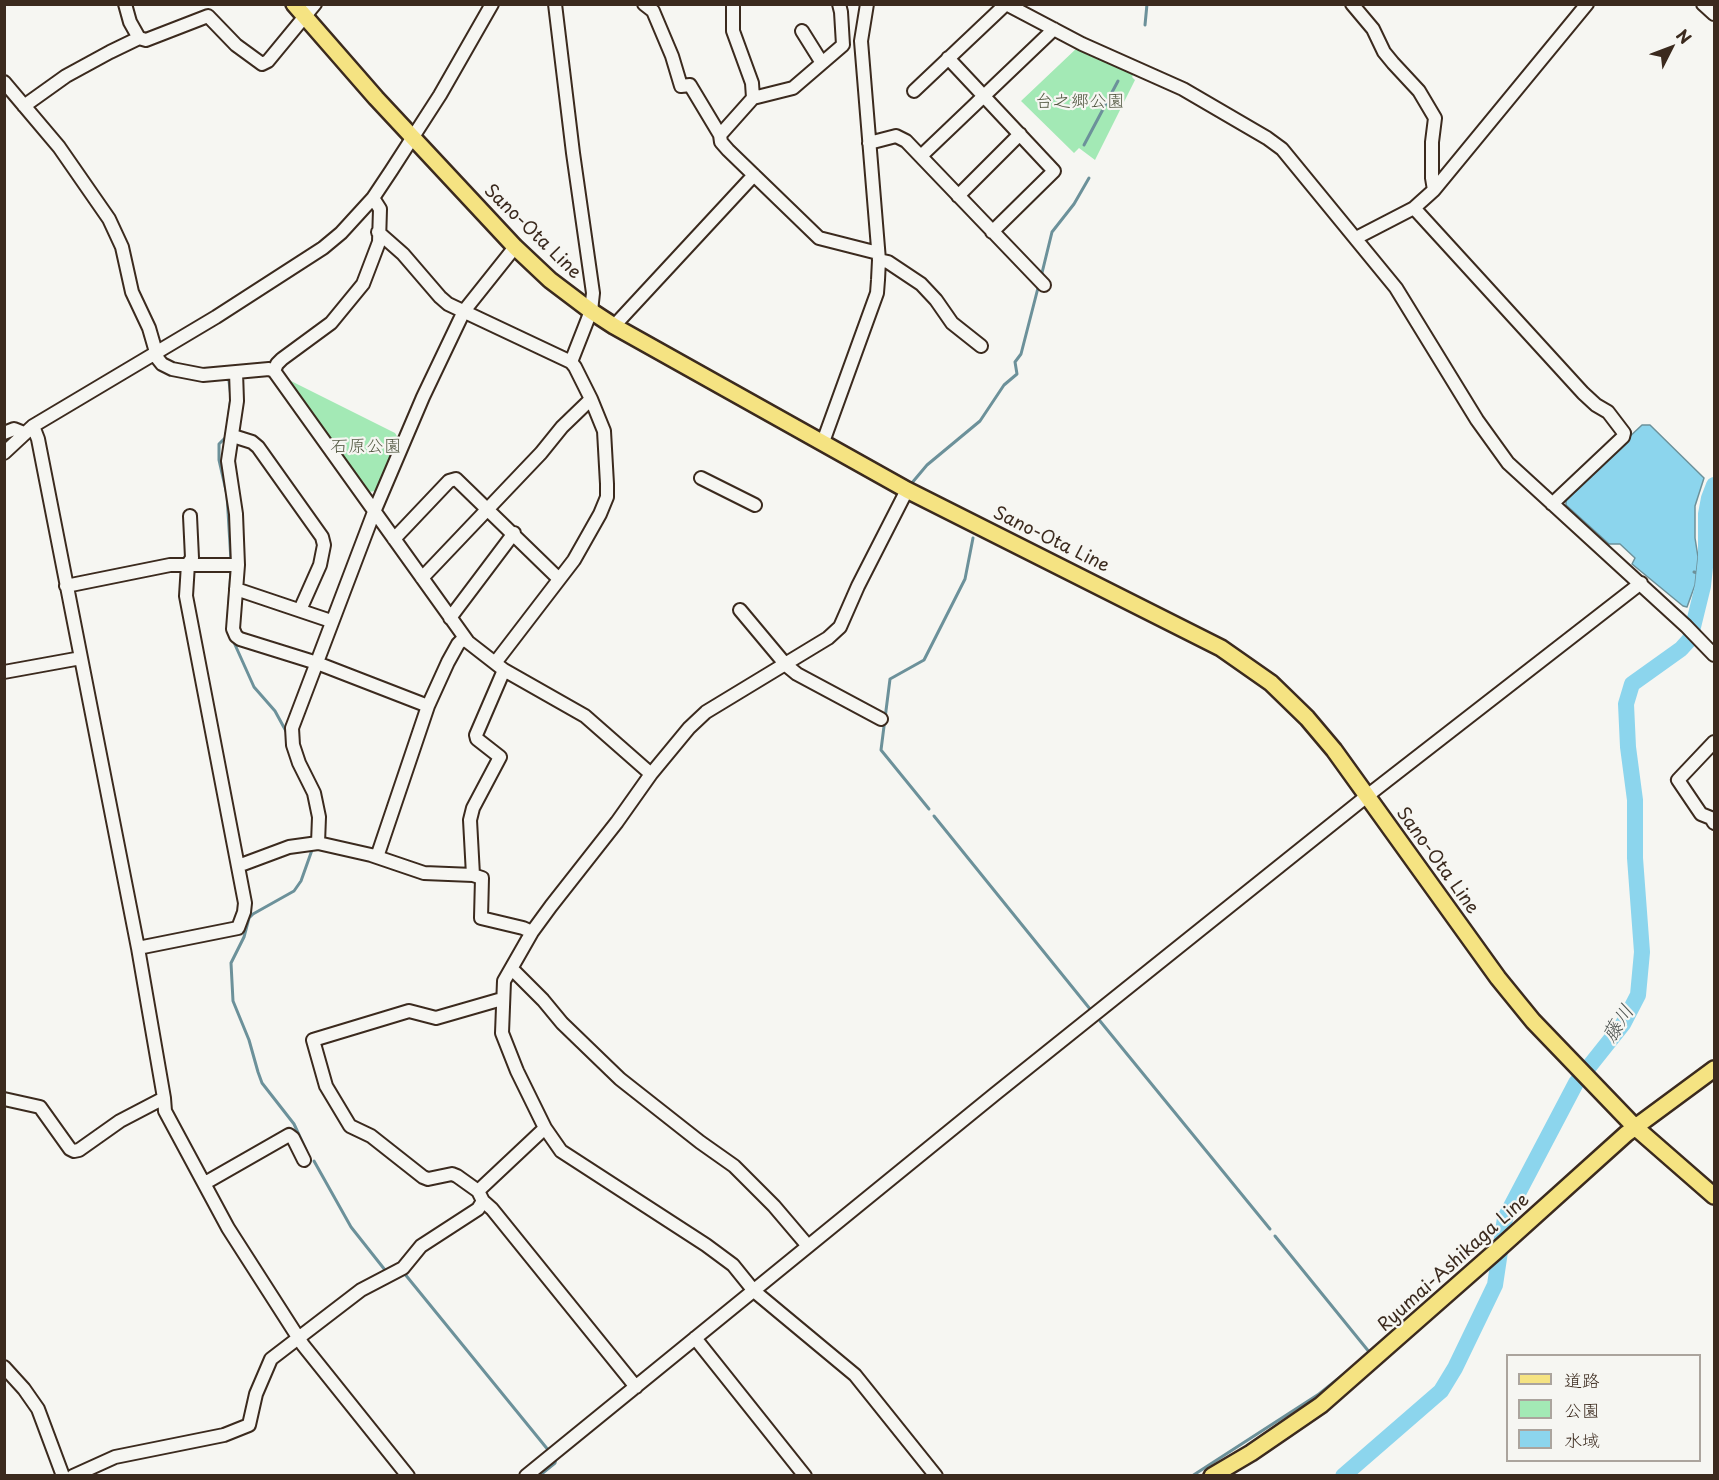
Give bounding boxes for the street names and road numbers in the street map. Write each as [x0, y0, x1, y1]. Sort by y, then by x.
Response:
street label: Sano-Ota Line [479, 180, 585, 284]
street label: Sano-Ota Line [989, 502, 1113, 578]
street label: Sano-Ota Line [1391, 803, 1483, 919]
street label: Ryumai-Ashikaga Line [1374, 1189, 1534, 1337]

